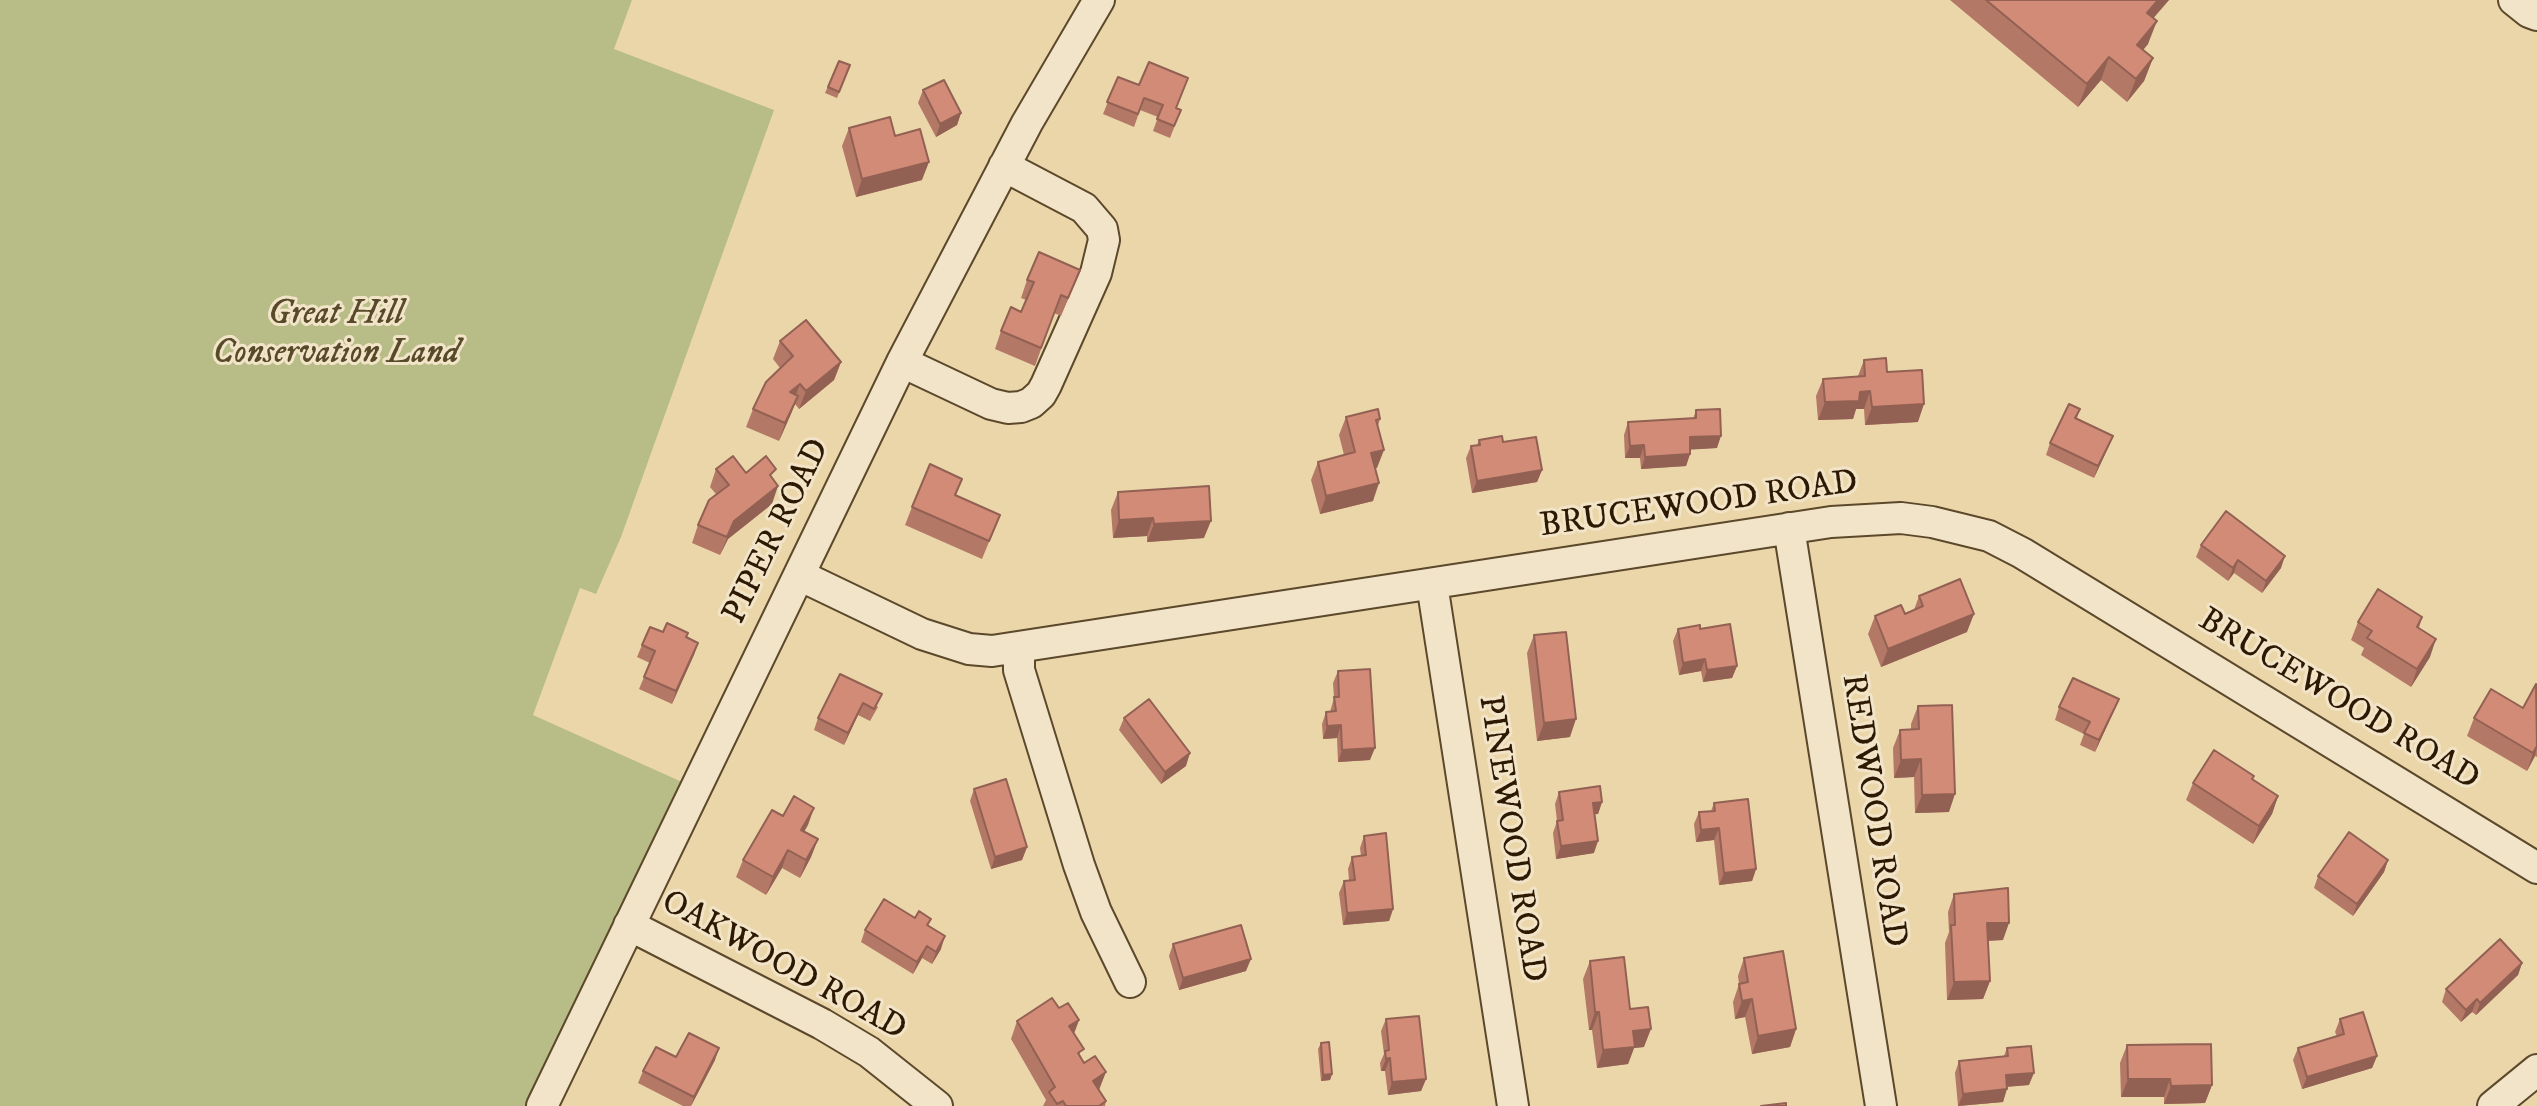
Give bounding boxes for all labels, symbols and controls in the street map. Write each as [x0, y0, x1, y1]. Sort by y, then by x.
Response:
park label: Great Hill Conservation Land [213, 296, 459, 376]
street label: PIPER ROAD [716, 433, 840, 631]
street label: BRUCEWOOD ROAD [1538, 464, 1860, 548]
street label: BRUCEWOOD ROAD [2190, 601, 2486, 801]
street label: REDWOOD ROAD [1830, 672, 1914, 950]
street label: PINEWOOD ROAD [1467, 693, 1553, 985]
street label: OAKWOOD ROAD [654, 883, 912, 1051]

